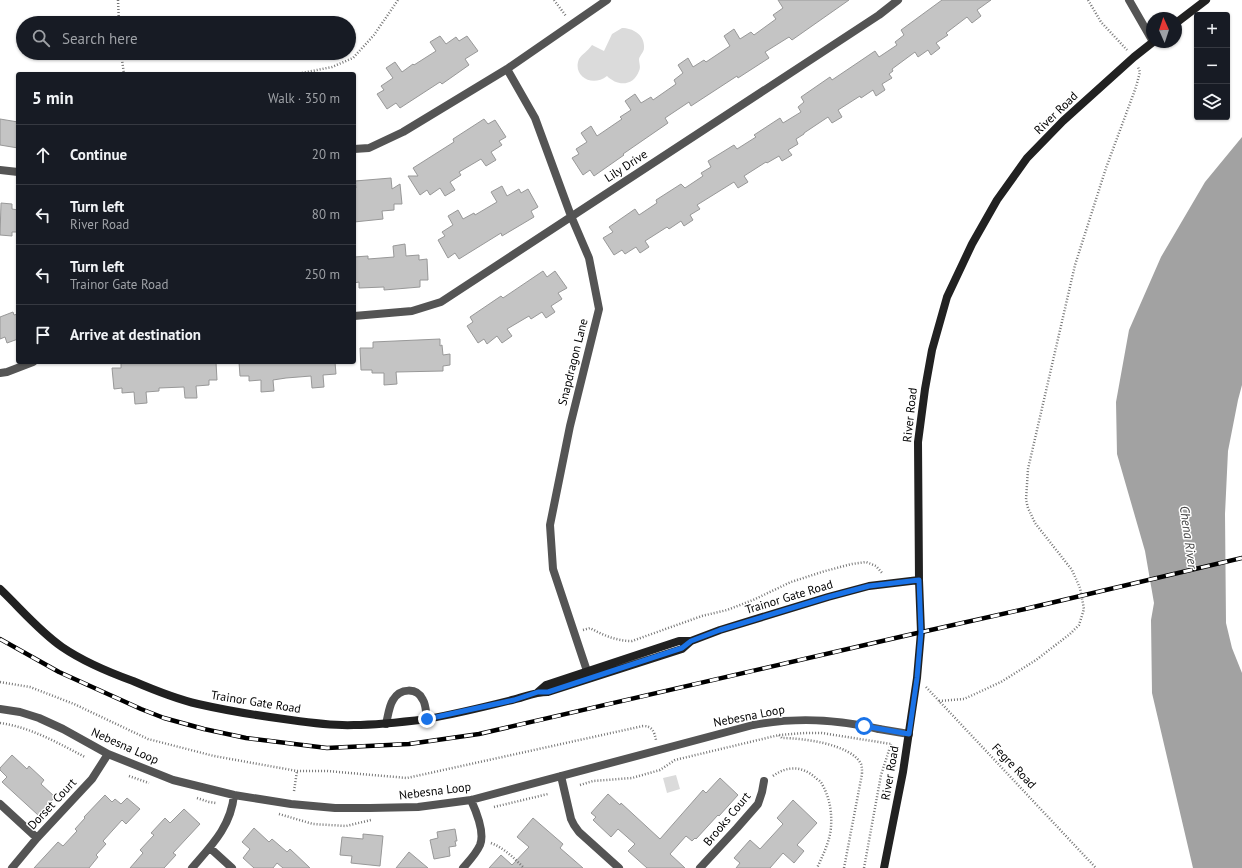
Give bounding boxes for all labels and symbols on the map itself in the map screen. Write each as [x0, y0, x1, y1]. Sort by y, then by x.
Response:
north arrow [1146, 12, 1182, 48]
street label: River Road [1031, 88, 1081, 137]
street label: Lily Drive [601, 146, 650, 185]
street label: Snapdragon Lane [554, 317, 591, 407]
street label: River Road [899, 387, 920, 443]
water label: Chena River [1176, 505, 1201, 570]
street label: Trainor Gate Road [743, 576, 834, 617]
street label: Trainor Gate Road [210, 687, 302, 716]
street label: Nebesna Loop [712, 701, 786, 730]
route end [418, 710, 436, 728]
route start [855, 717, 873, 735]
street label: Nebesna Loop [89, 724, 161, 767]
street label: Fegre Road [989, 740, 1040, 792]
street label: River Road [877, 745, 902, 801]
street label: Dorset Court [24, 775, 79, 832]
street label: Nebesna Loop [398, 779, 472, 802]
street label: Brooks Court [700, 789, 754, 849]

